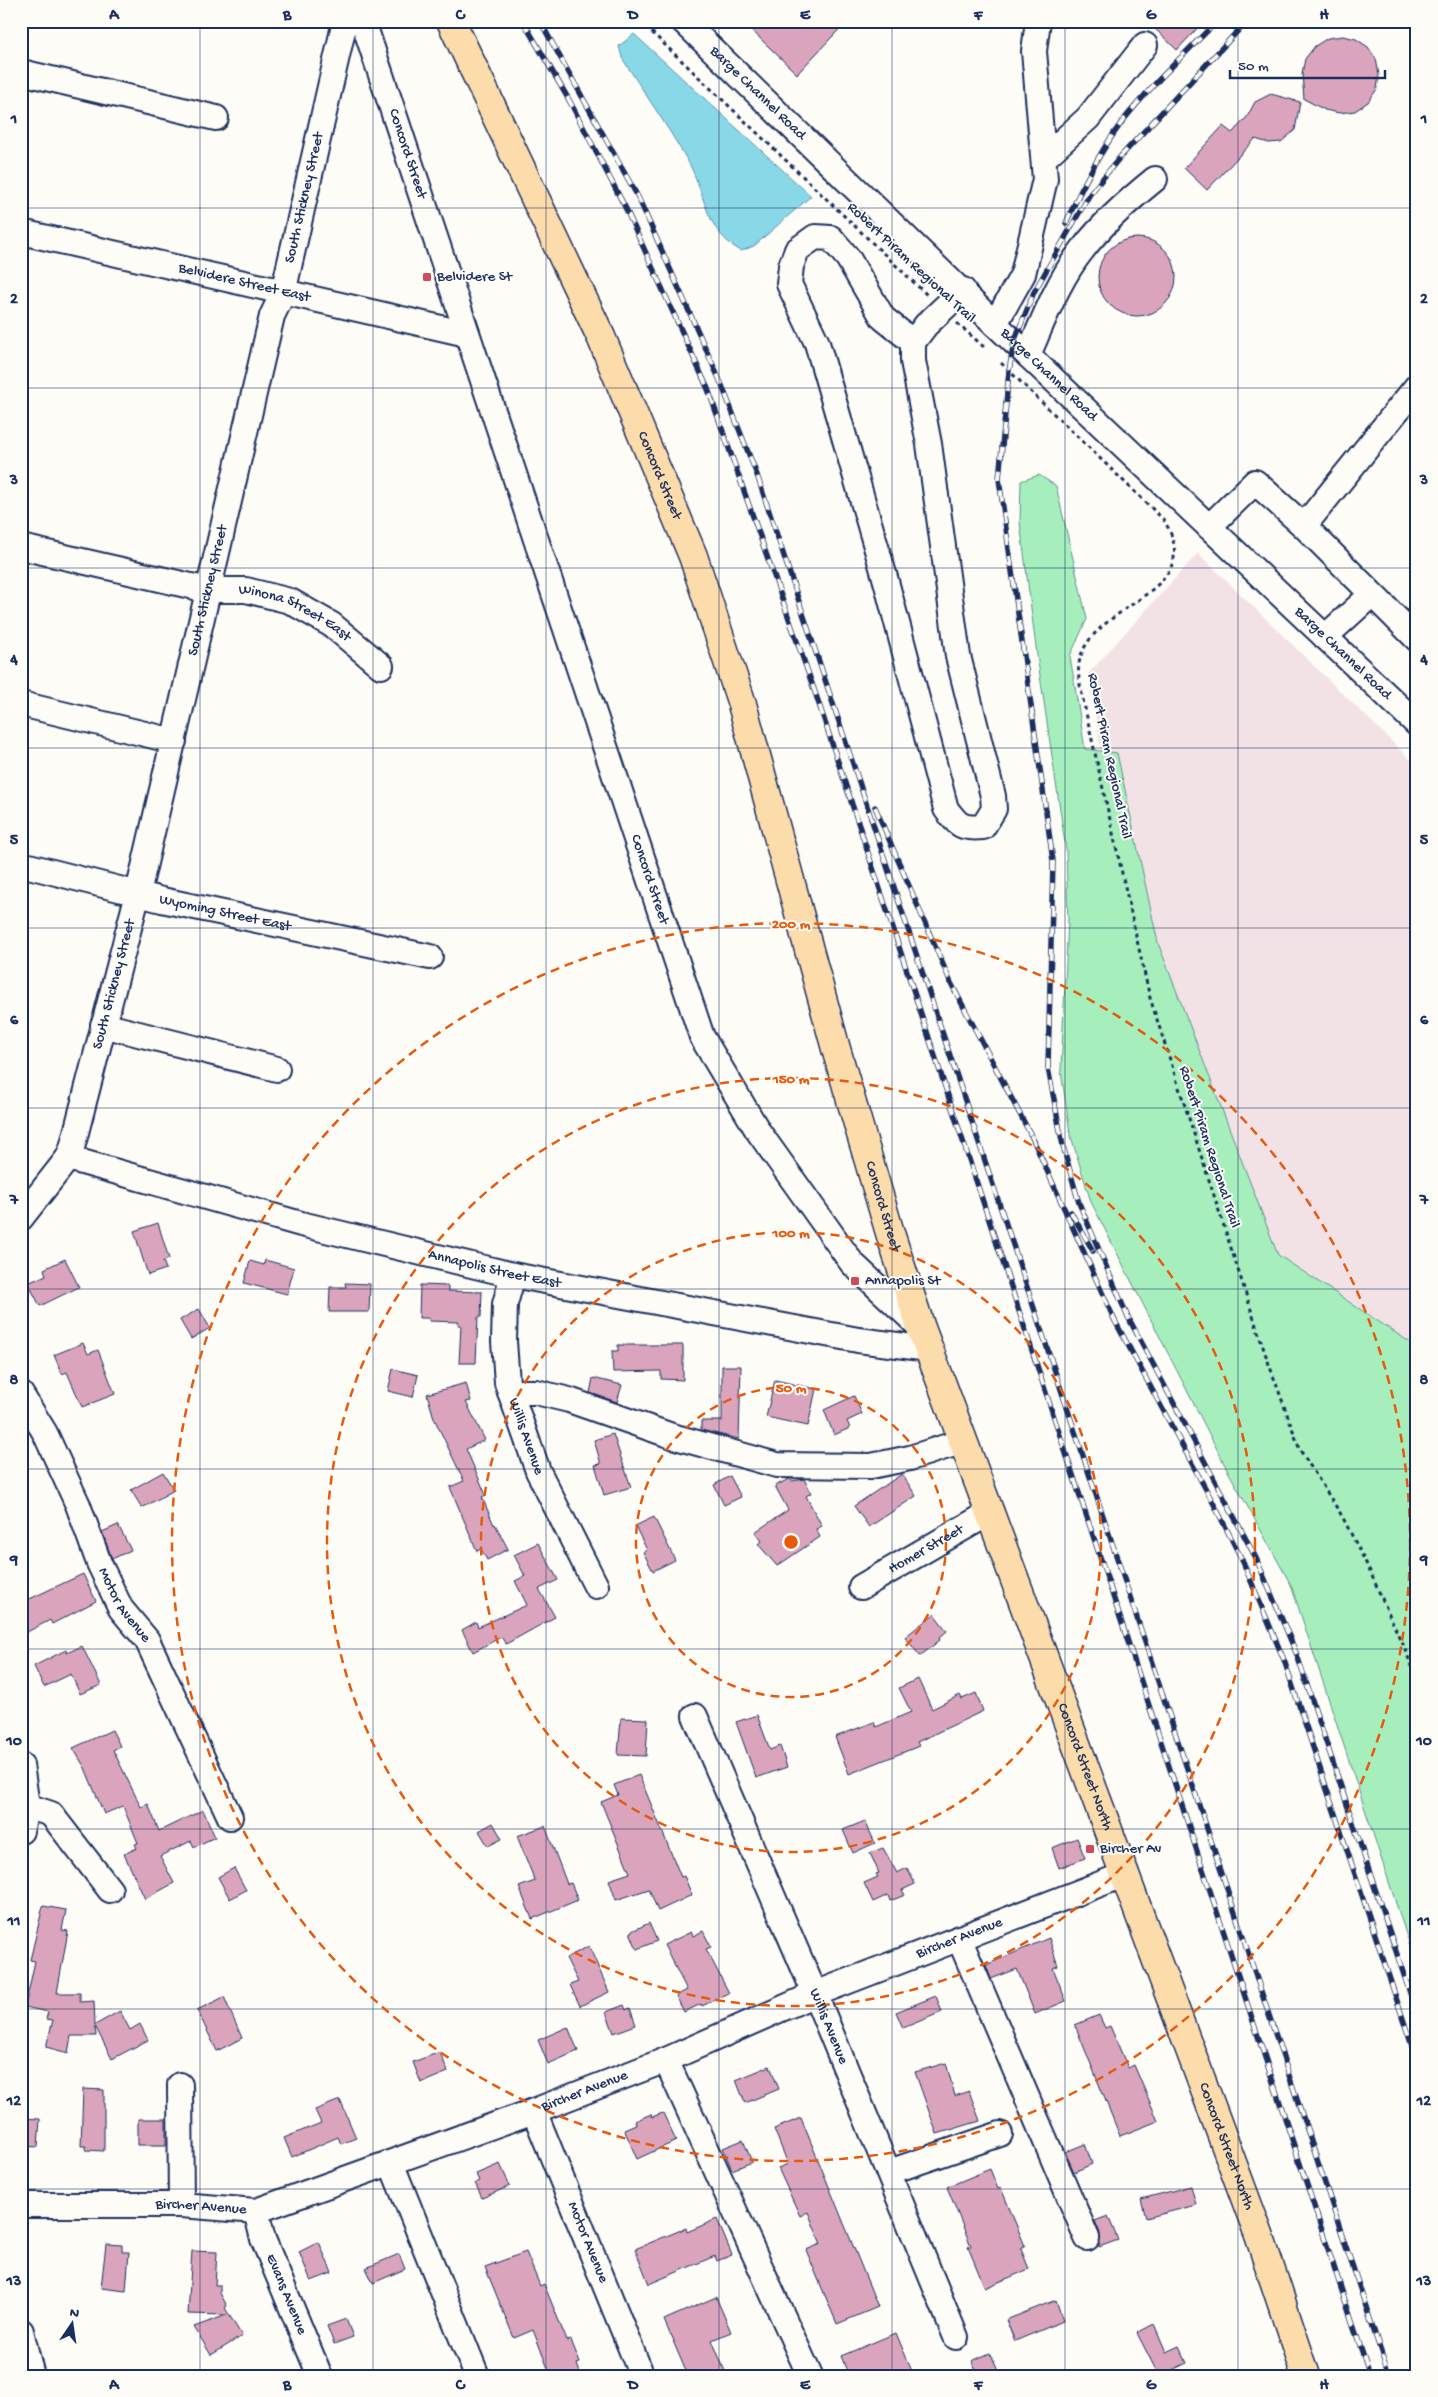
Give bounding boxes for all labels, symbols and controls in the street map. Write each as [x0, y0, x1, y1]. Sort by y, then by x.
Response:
text: A [108, 7, 120, 26]
text: B [282, 7, 292, 26]
text: C [455, 7, 466, 26]
text: D [626, 7, 639, 26]
text: E [800, 7, 811, 26]
text: F [973, 7, 984, 26]
text: G [1146, 7, 1157, 26]
text: H [1319, 7, 1329, 26]
street label: Barge Channel Road [705, 42, 810, 145]
scale bar [1230, 48, 1386, 80]
text: 50 m [1238, 58, 1269, 76]
street label: Concord Street [384, 107, 431, 203]
text: 1 [10, 111, 17, 130]
text: 1 [1420, 111, 1427, 130]
street label: South Stickney Street [281, 129, 329, 265]
street label: Robert Piram Regional Trail [843, 199, 979, 327]
street label: Belvidere Street East [176, 259, 314, 307]
place label: Belvidere St [436, 268, 514, 286]
marker: Belvidere St [421, 271, 433, 283]
text: 2 [10, 291, 18, 310]
text: 2 [1420, 291, 1428, 310]
street label: Barge Channel Road [996, 324, 1102, 426]
street label: Concord Street [633, 429, 686, 524]
text: 3 [9, 472, 18, 491]
text: 3 [1419, 472, 1428, 491]
street label: South Stickney Street [184, 522, 233, 658]
street label: Winona Street East [239, 581, 356, 647]
street label: Barge Channel Road [1290, 603, 1396, 705]
text: 4 [9, 652, 18, 671]
text: 4 [1419, 652, 1428, 671]
street label: Robert Piram Regional Trail [1083, 671, 1135, 841]
text: 5 [10, 832, 19, 851]
street label: Concord Street [626, 832, 673, 929]
text: 5 [1420, 832, 1429, 851]
street label: Wyoming Street East [158, 891, 294, 937]
street label: South Stickney Street [89, 916, 140, 1051]
text: 200 m [772, 916, 811, 934]
text: 6 [10, 1012, 19, 1031]
text: 6 [1420, 1012, 1429, 1031]
street label: Robert Piram Regional Trail [1174, 1064, 1244, 1230]
text: 150 m [772, 1071, 810, 1089]
street label: Concord Street [860, 1159, 905, 1256]
text: 7 [9, 1192, 19, 1211]
text: 7 [1419, 1192, 1429, 1211]
text: 100 m [771, 1225, 810, 1243]
street label: Annapolis Street East [426, 1246, 564, 1293]
place label: Annapolis St [865, 1272, 942, 1290]
marker: Annapolis St [849, 1275, 861, 1287]
text: 8 [10, 1372, 19, 1391]
text: 8 [1420, 1372, 1429, 1391]
text: 50 m [776, 1380, 807, 1398]
street label: Willis Avenue [504, 1396, 548, 1478]
street label: Homer Street [885, 1520, 968, 1578]
centre of rings [782, 1533, 800, 1551]
text: 9 [9, 1552, 18, 1571]
text: 9 [1419, 1552, 1428, 1571]
street label: Motor Avenue [94, 1565, 155, 1647]
street label: Concord Street North [1053, 1701, 1116, 1833]
text: 10 [5, 1733, 22, 1752]
text: 10 [1415, 1733, 1432, 1752]
place label: Bircher Av [1099, 1840, 1162, 1858]
marker: Bircher Av [1084, 1843, 1096, 1855]
text: 11 [7, 1913, 20, 1932]
street label: Bircher Avenue [913, 1913, 1005, 1963]
text: 11 [1417, 1913, 1430, 1932]
street label: Willis Avenue [805, 1986, 852, 2067]
street label: Bircher Avenue [538, 2066, 631, 2117]
street label: Concord Street North [1194, 2080, 1258, 2213]
text: 12 [6, 2093, 21, 2112]
text: 12 [1416, 2093, 1431, 2112]
street label: Bircher Avenue [154, 2196, 247, 2219]
street label: Motor Avenue [563, 2199, 612, 2286]
street label: Evans Avenue [261, 2251, 311, 2338]
text: 13 [6, 2273, 21, 2292]
text: 13 [1416, 2273, 1431, 2292]
north arrow [48, 2300, 98, 2350]
text: N [68, 2304, 81, 2323]
text: A [108, 2377, 120, 2396]
text: B [282, 2377, 292, 2396]
text: C [455, 2377, 466, 2396]
text: D [626, 2377, 639, 2396]
text: E [800, 2377, 811, 2396]
text: F [973, 2377, 984, 2396]
text: G [1146, 2377, 1157, 2396]
text: H [1319, 2377, 1329, 2396]

